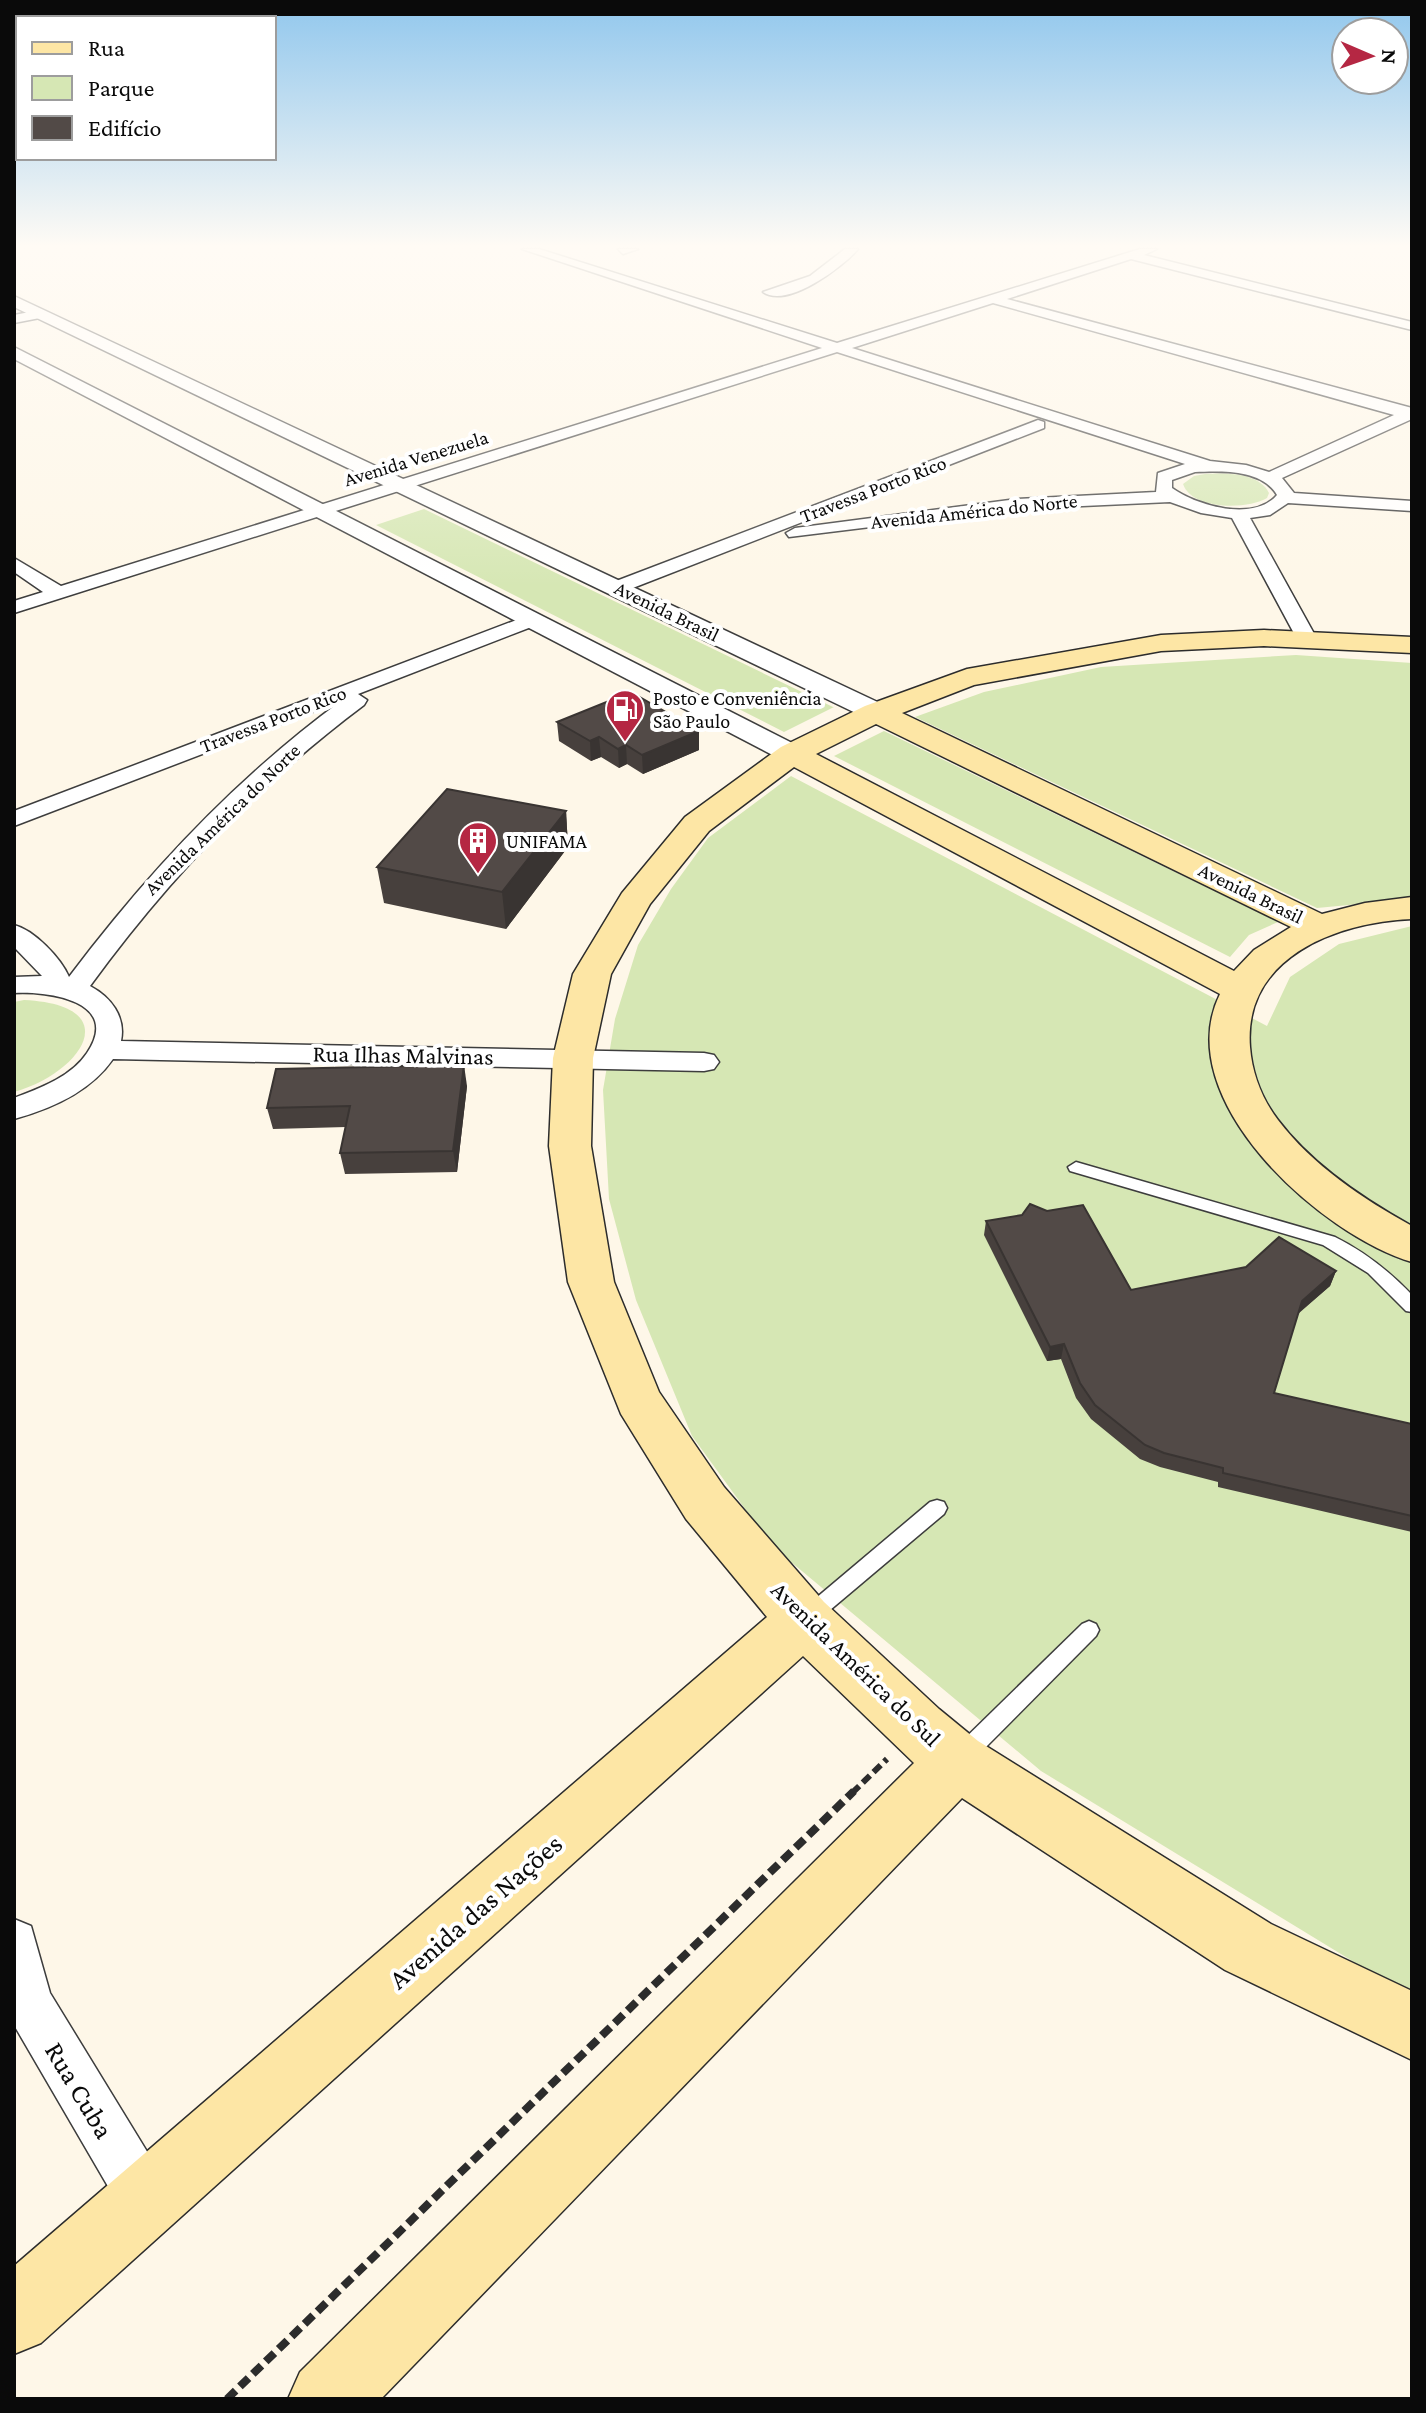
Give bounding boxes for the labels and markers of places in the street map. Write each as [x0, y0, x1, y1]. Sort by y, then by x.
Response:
place label: Posto e Conveniência São Paulo [653, 687, 822, 732]
fuel station icon: Posto e Conveniência São Paulo [604, 688, 646, 743]
building icon: UNIFAMA [457, 820, 499, 875]
place label: UNIFAMA [506, 830, 588, 852]

